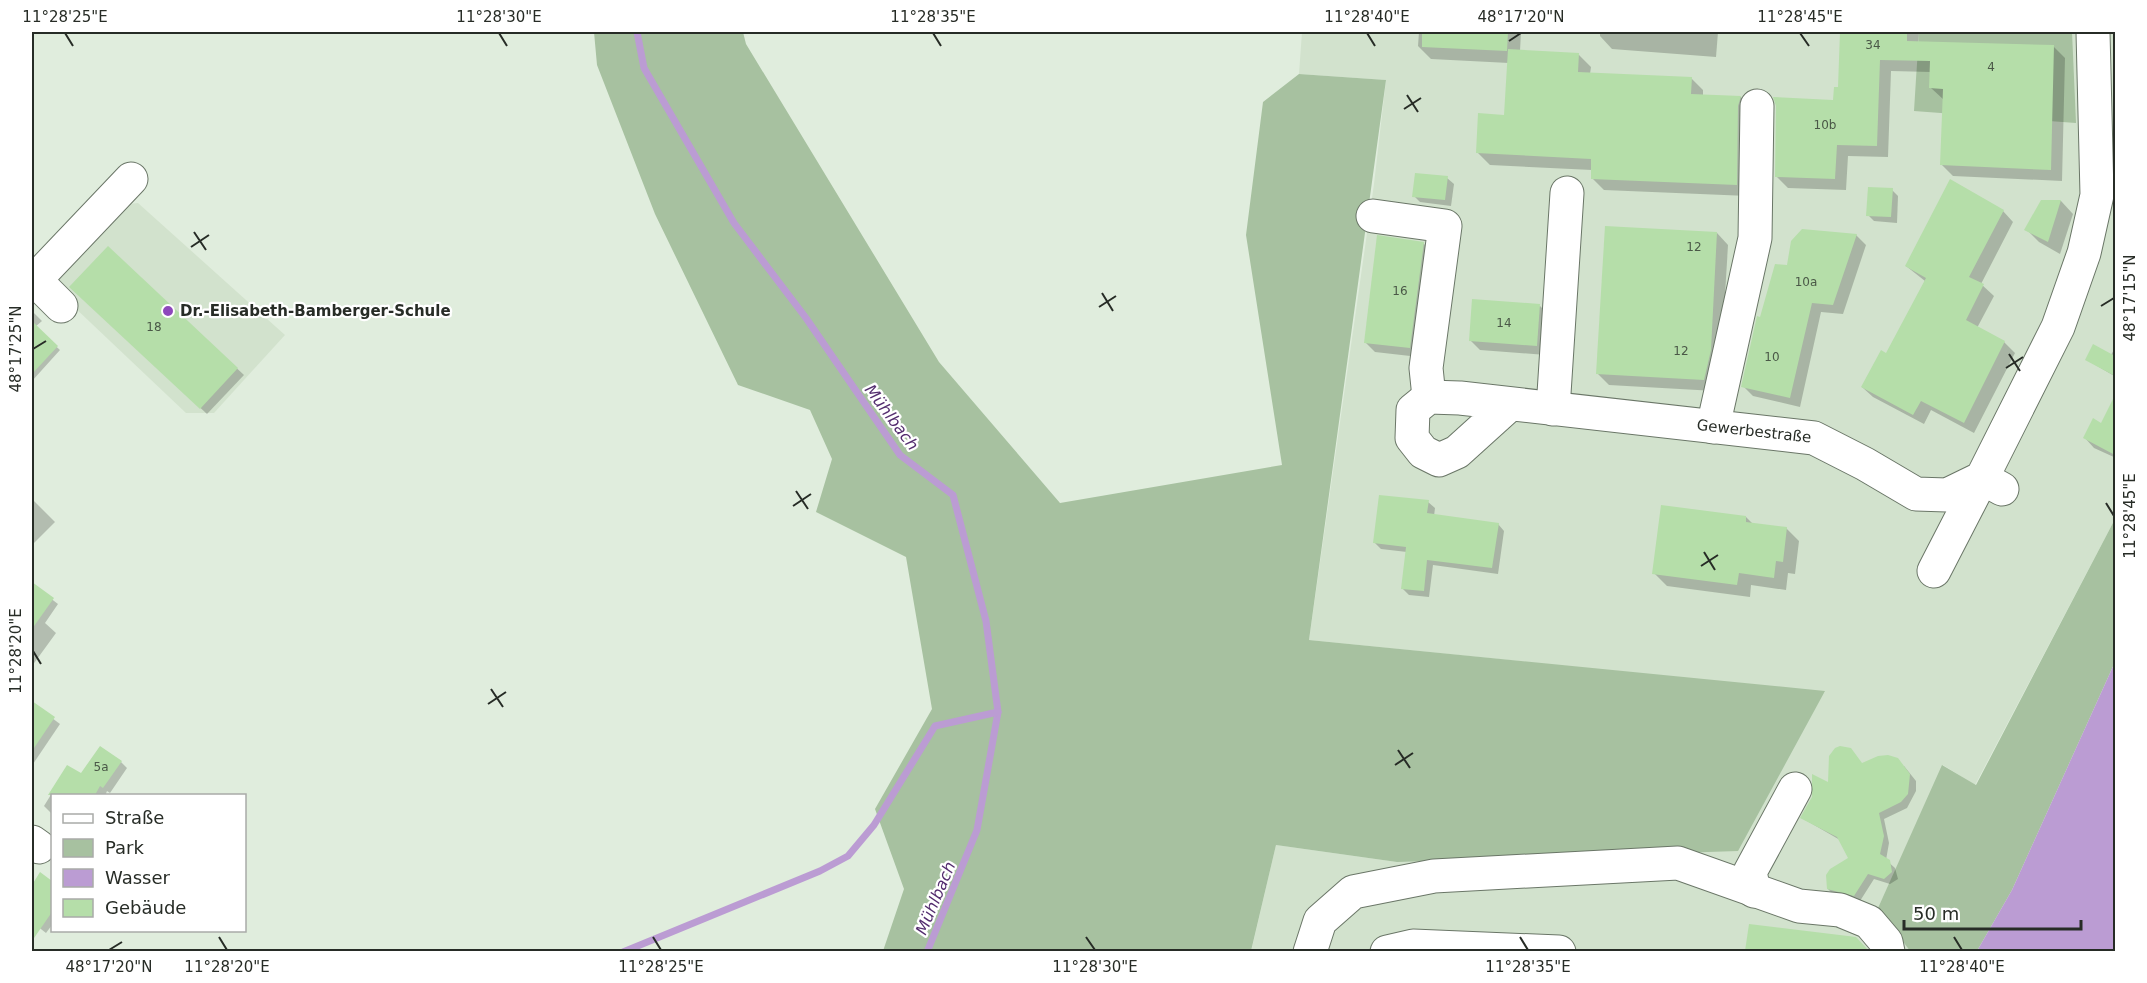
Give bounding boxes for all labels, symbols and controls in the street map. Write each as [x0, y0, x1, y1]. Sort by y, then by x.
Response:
text: 11°28'25"E [22, 8, 108, 26]
text: 11°28'30"E [456, 8, 542, 26]
text: 11°28'35"E [890, 8, 976, 26]
text: 11°28'40"E [1324, 8, 1410, 26]
text: 48°17'20"N [1477, 8, 1565, 26]
text: 11°28'45"E [1757, 8, 1843, 26]
house number: 34 [1865, 38, 1881, 52]
house number: 4 [1987, 60, 1995, 74]
house number: 10b [1814, 118, 1836, 132]
house number: 12 [1686, 240, 1702, 254]
text: 48°17'15"N [2121, 254, 2139, 342]
house number: 10a [1795, 275, 1817, 289]
house number: 16 [1392, 284, 1408, 298]
place label: Dr.-Elisabeth-Bamberger-Schule [180, 302, 451, 320]
marker: Dr.-Elisabeth-Bamberger-Schule [161, 304, 175, 318]
text: 48°17'25"N [7, 305, 25, 393]
house number: 14 [1496, 316, 1512, 330]
house number: 18 [146, 320, 162, 334]
house number: 12 [1673, 344, 1689, 358]
house number: 10 [1764, 350, 1780, 364]
water label: Mühlbach [861, 381, 922, 454]
street label: Gewerbestraße [1696, 416, 1812, 447]
text: 11°28'45"E [2121, 473, 2139, 559]
text: 11°28'20"E [7, 608, 25, 694]
house number: 5a [94, 760, 109, 774]
legend [51, 794, 246, 932]
text: Straße [105, 807, 164, 828]
text: Park [105, 837, 144, 858]
water label: Mühlbach [912, 859, 959, 938]
text: Wasser [105, 867, 171, 888]
scale bar [1904, 893, 2081, 931]
text: Gebäude [105, 897, 186, 918]
text: 50 m [1913, 903, 1959, 924]
text: 48°17'20"N [65, 958, 153, 976]
text: 11°28'20"E [184, 958, 270, 976]
text: 11°28'25"E [618, 958, 704, 976]
text: 11°28'30"E [1052, 958, 1138, 976]
text: 11°28'35"E [1485, 958, 1571, 976]
text: 11°28'40"E [1919, 958, 2005, 976]

